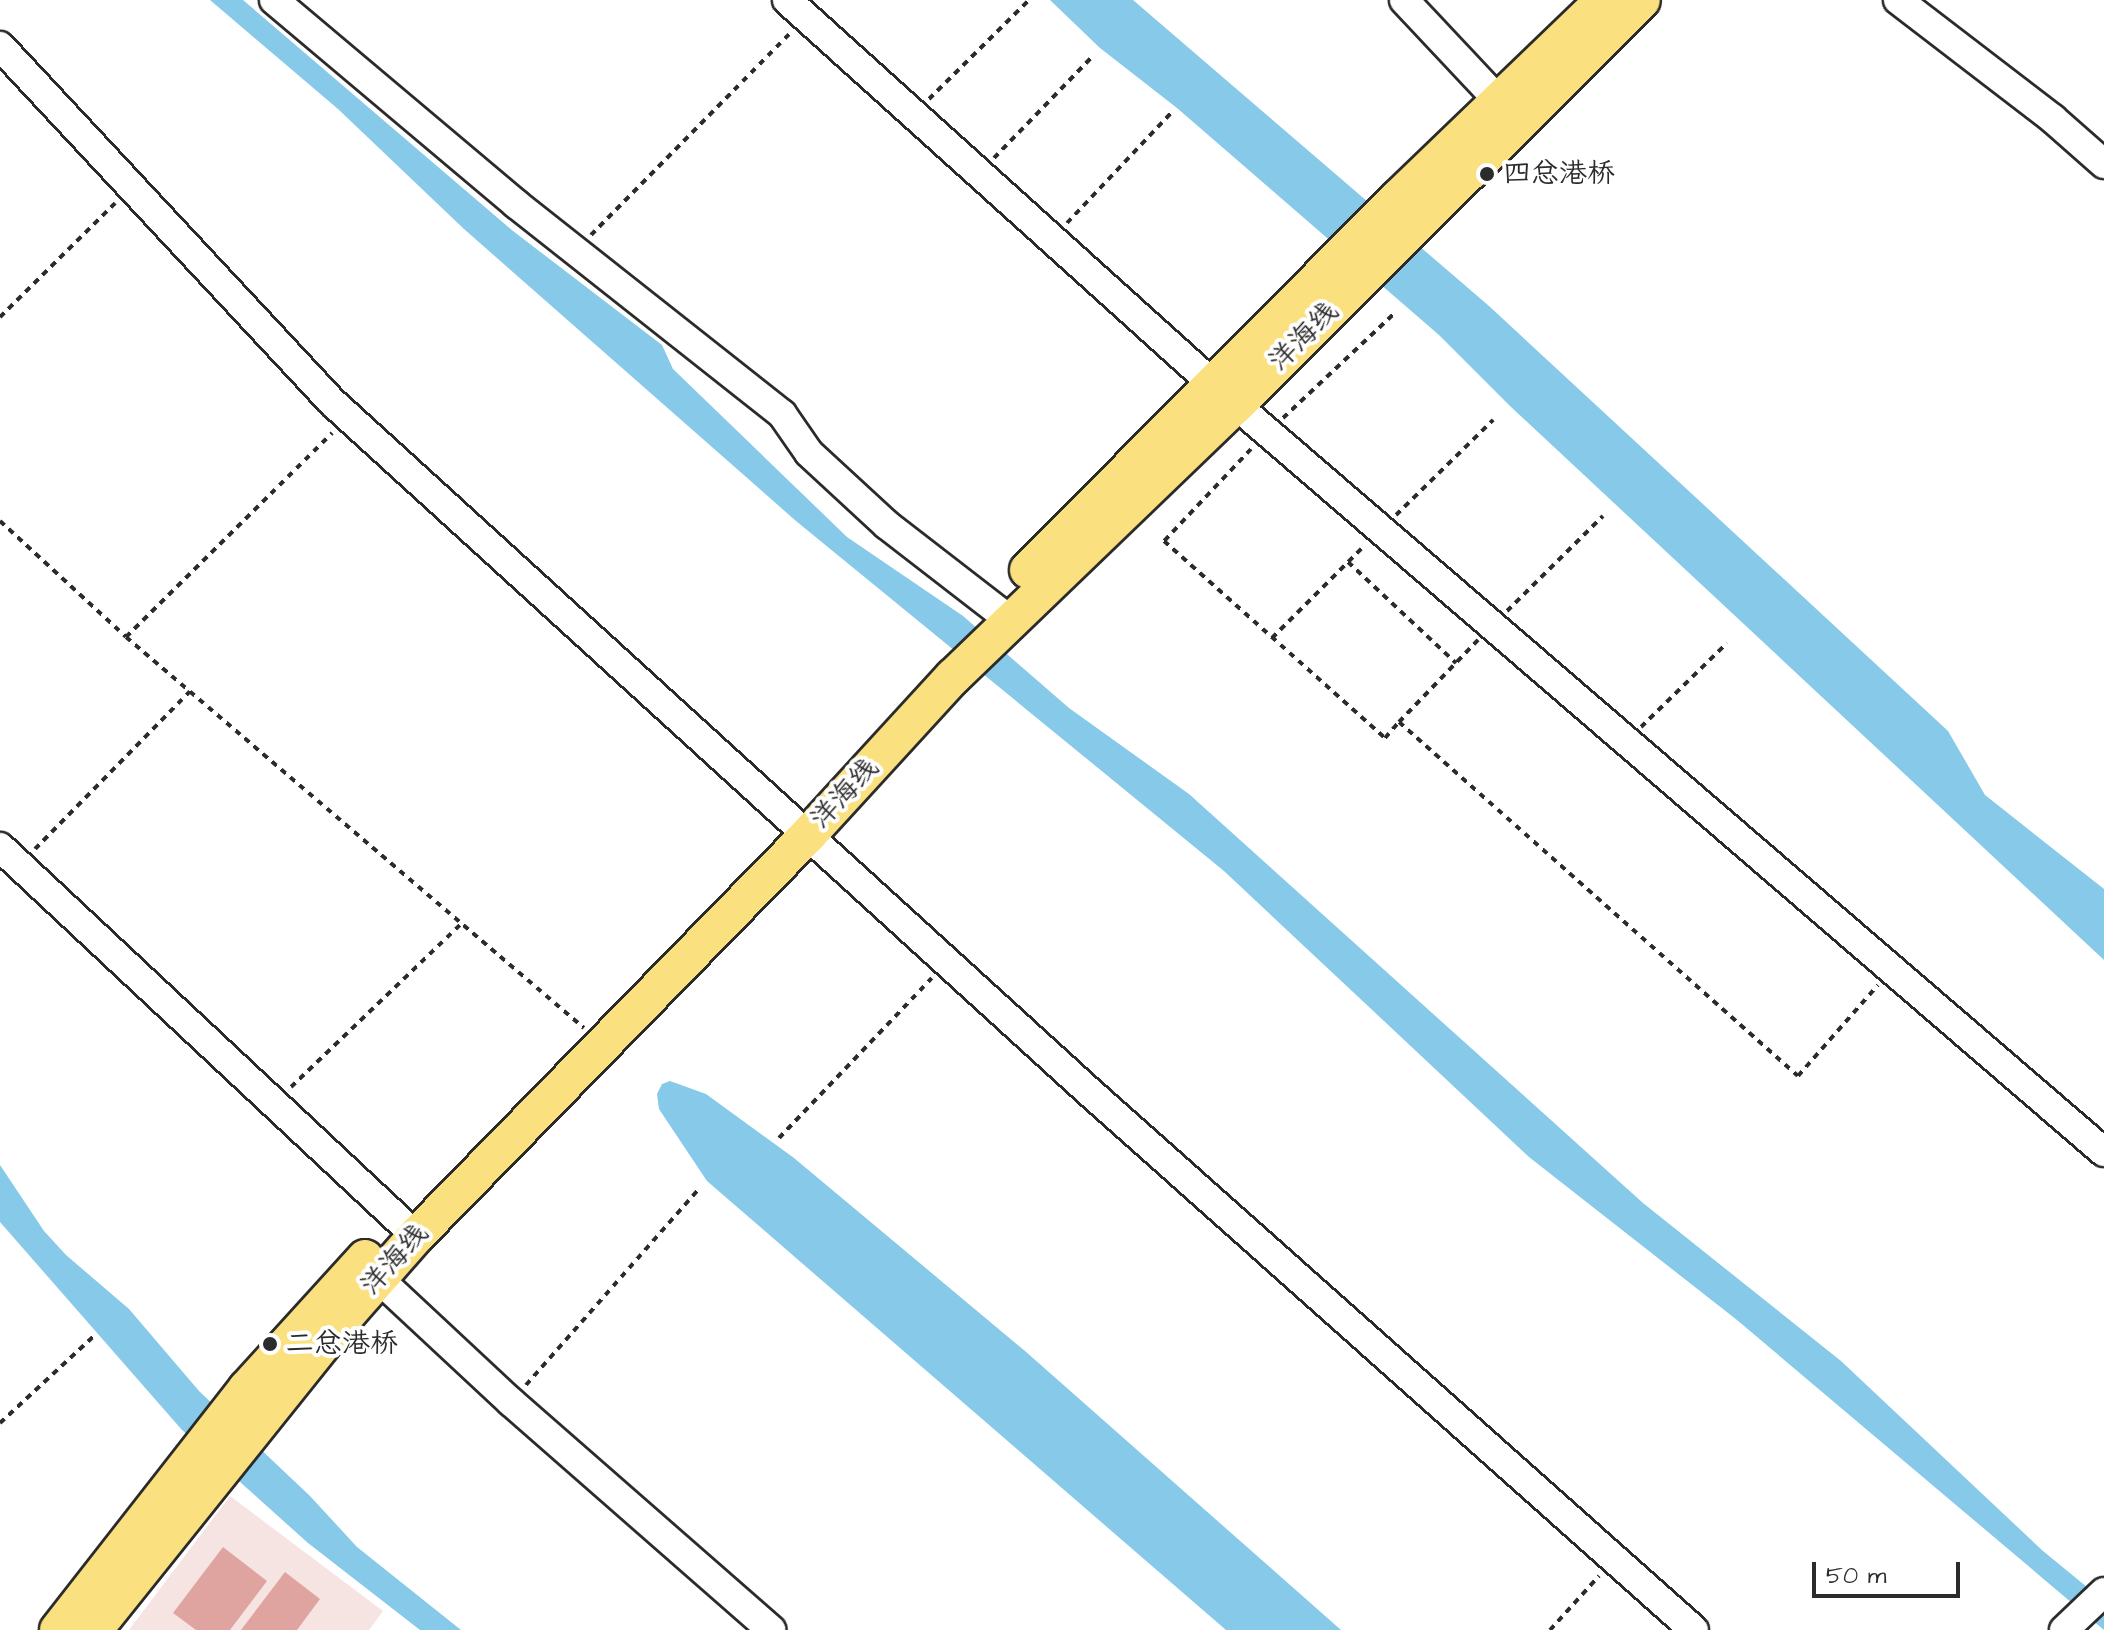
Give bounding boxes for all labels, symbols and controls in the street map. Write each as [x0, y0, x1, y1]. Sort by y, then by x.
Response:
place label: 四总港桥 [1503, 157, 1615, 191]
marker: 四总港桥 [1478, 165, 1496, 183]
street label: 洋海线 [1262, 295, 1346, 379]
street label: 洋海线 [804, 752, 886, 836]
street label: 洋海线 [354, 1218, 436, 1302]
place label: 二总港桥 [286, 1327, 398, 1361]
marker: 二总港桥 [261, 1335, 279, 1353]
scale bar [1816, 1546, 1964, 1596]
text: 50 m [1826, 1559, 1886, 1593]

